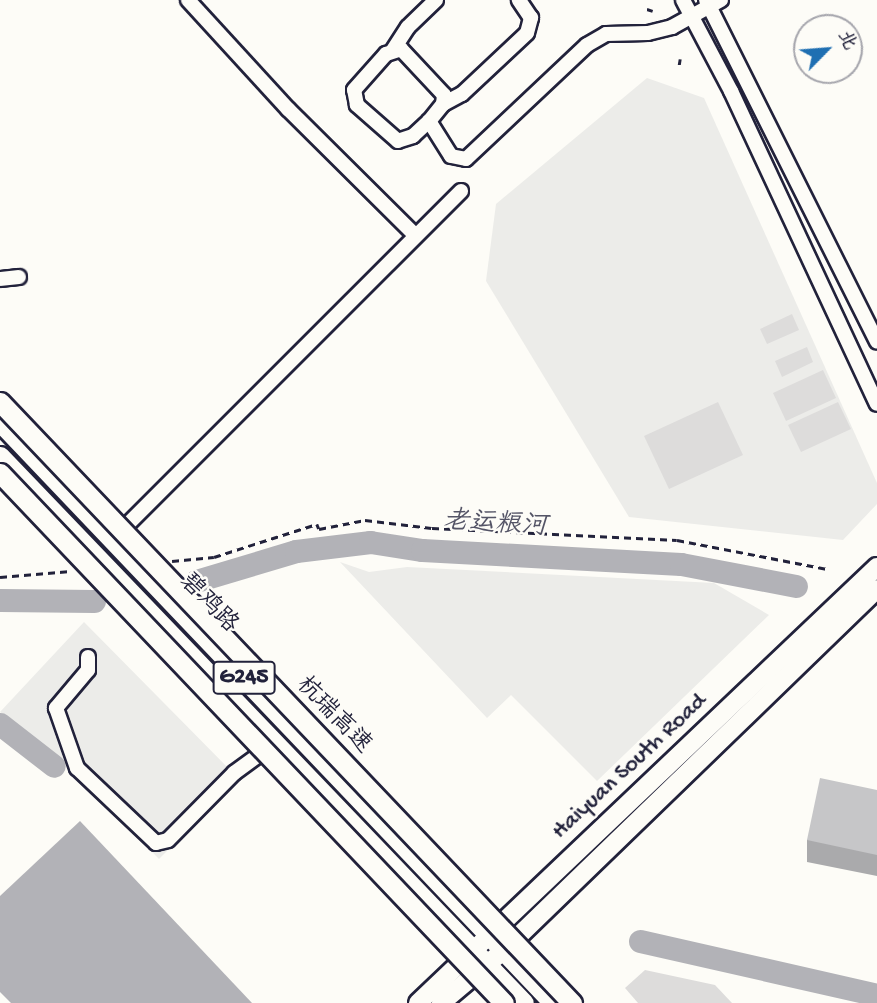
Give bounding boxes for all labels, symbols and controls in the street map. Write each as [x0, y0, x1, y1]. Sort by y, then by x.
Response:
north arrow [793, 14, 863, 84]
text: 北 [831, 27, 860, 54]
water label: 老运粮河 [442, 508, 548, 544]
street label: 碧鸡路 [173, 568, 243, 640]
road number: G245 [212, 658, 276, 698]
street label: 杭瑞高速 [289, 671, 377, 761]
street label: Haiyuan South Road [547, 688, 713, 846]

